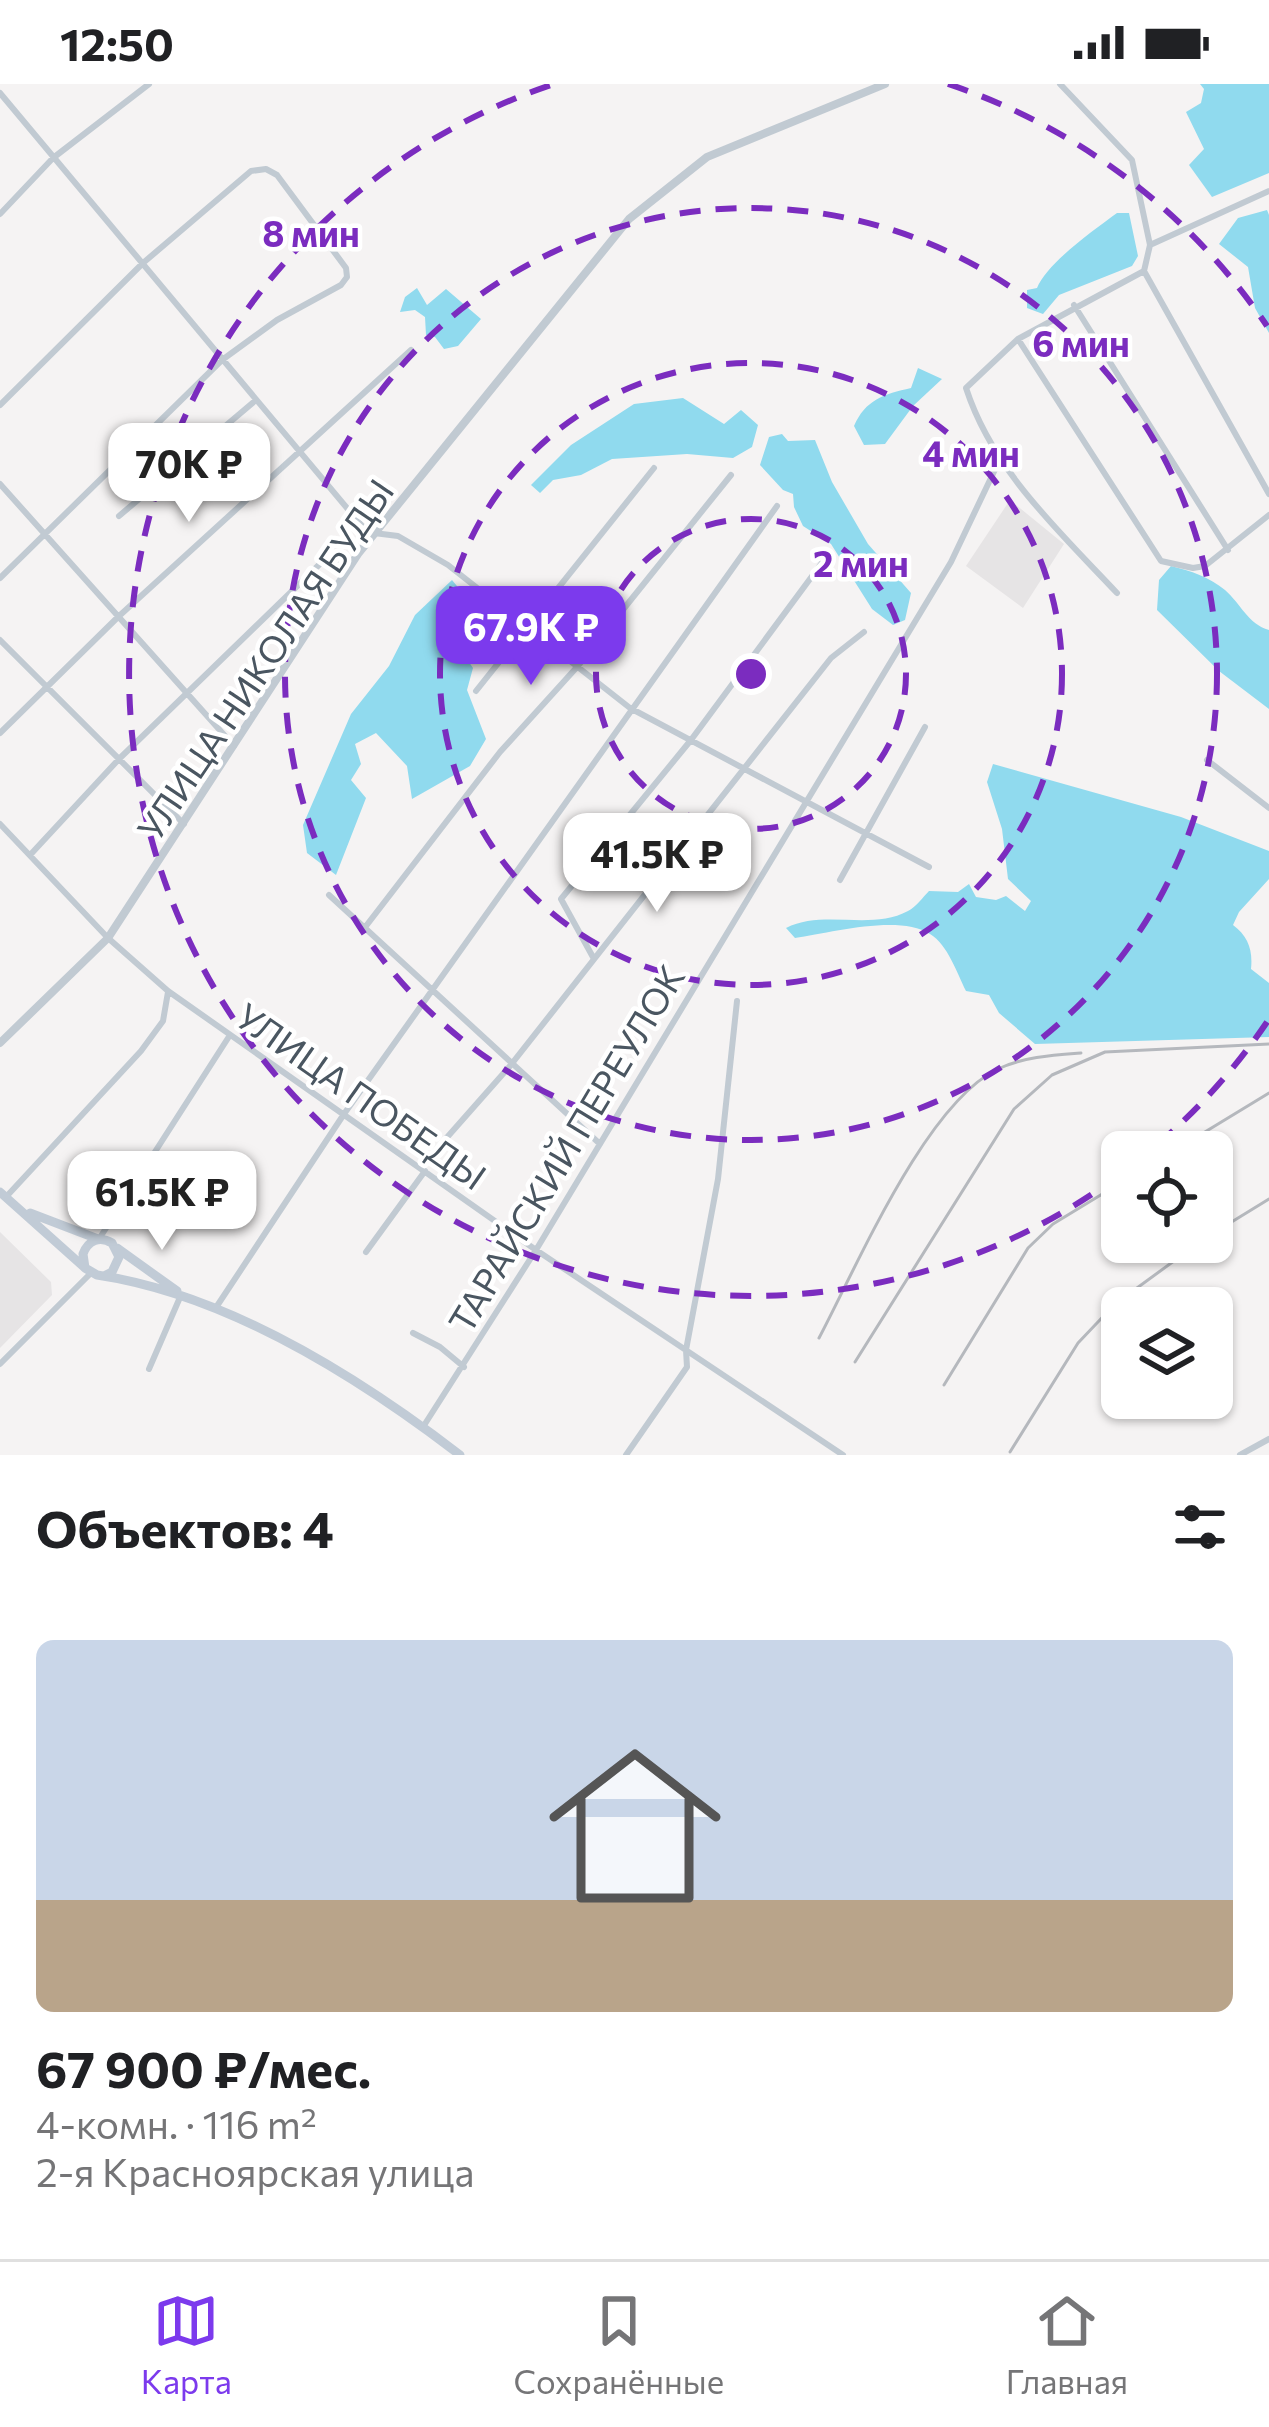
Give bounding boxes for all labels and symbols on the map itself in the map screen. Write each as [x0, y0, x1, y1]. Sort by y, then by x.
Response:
text: 8 мин [262, 210, 360, 254]
text: 6 мин [1032, 320, 1130, 364]
pin: 70K ₽ [105, 423, 273, 525]
text: 4 мин [922, 430, 1020, 474]
street label: УЛИЦА НИКОЛАЯ БУДЫ [127, 470, 401, 848]
text: 2 мин [813, 540, 909, 584]
pin: 67.9K ₽ [420, 586, 642, 688]
centre of rings [730, 653, 772, 695]
pin: 41.5K ₽ [546, 813, 768, 915]
street label: ТАРАЙСКИЙ ПЕРЕУЛОК [438, 956, 692, 1340]
street label: УЛИЦА ПОБЕДЫ [229, 992, 495, 1198]
pin: 61.5K ₽ [51, 1151, 273, 1253]

